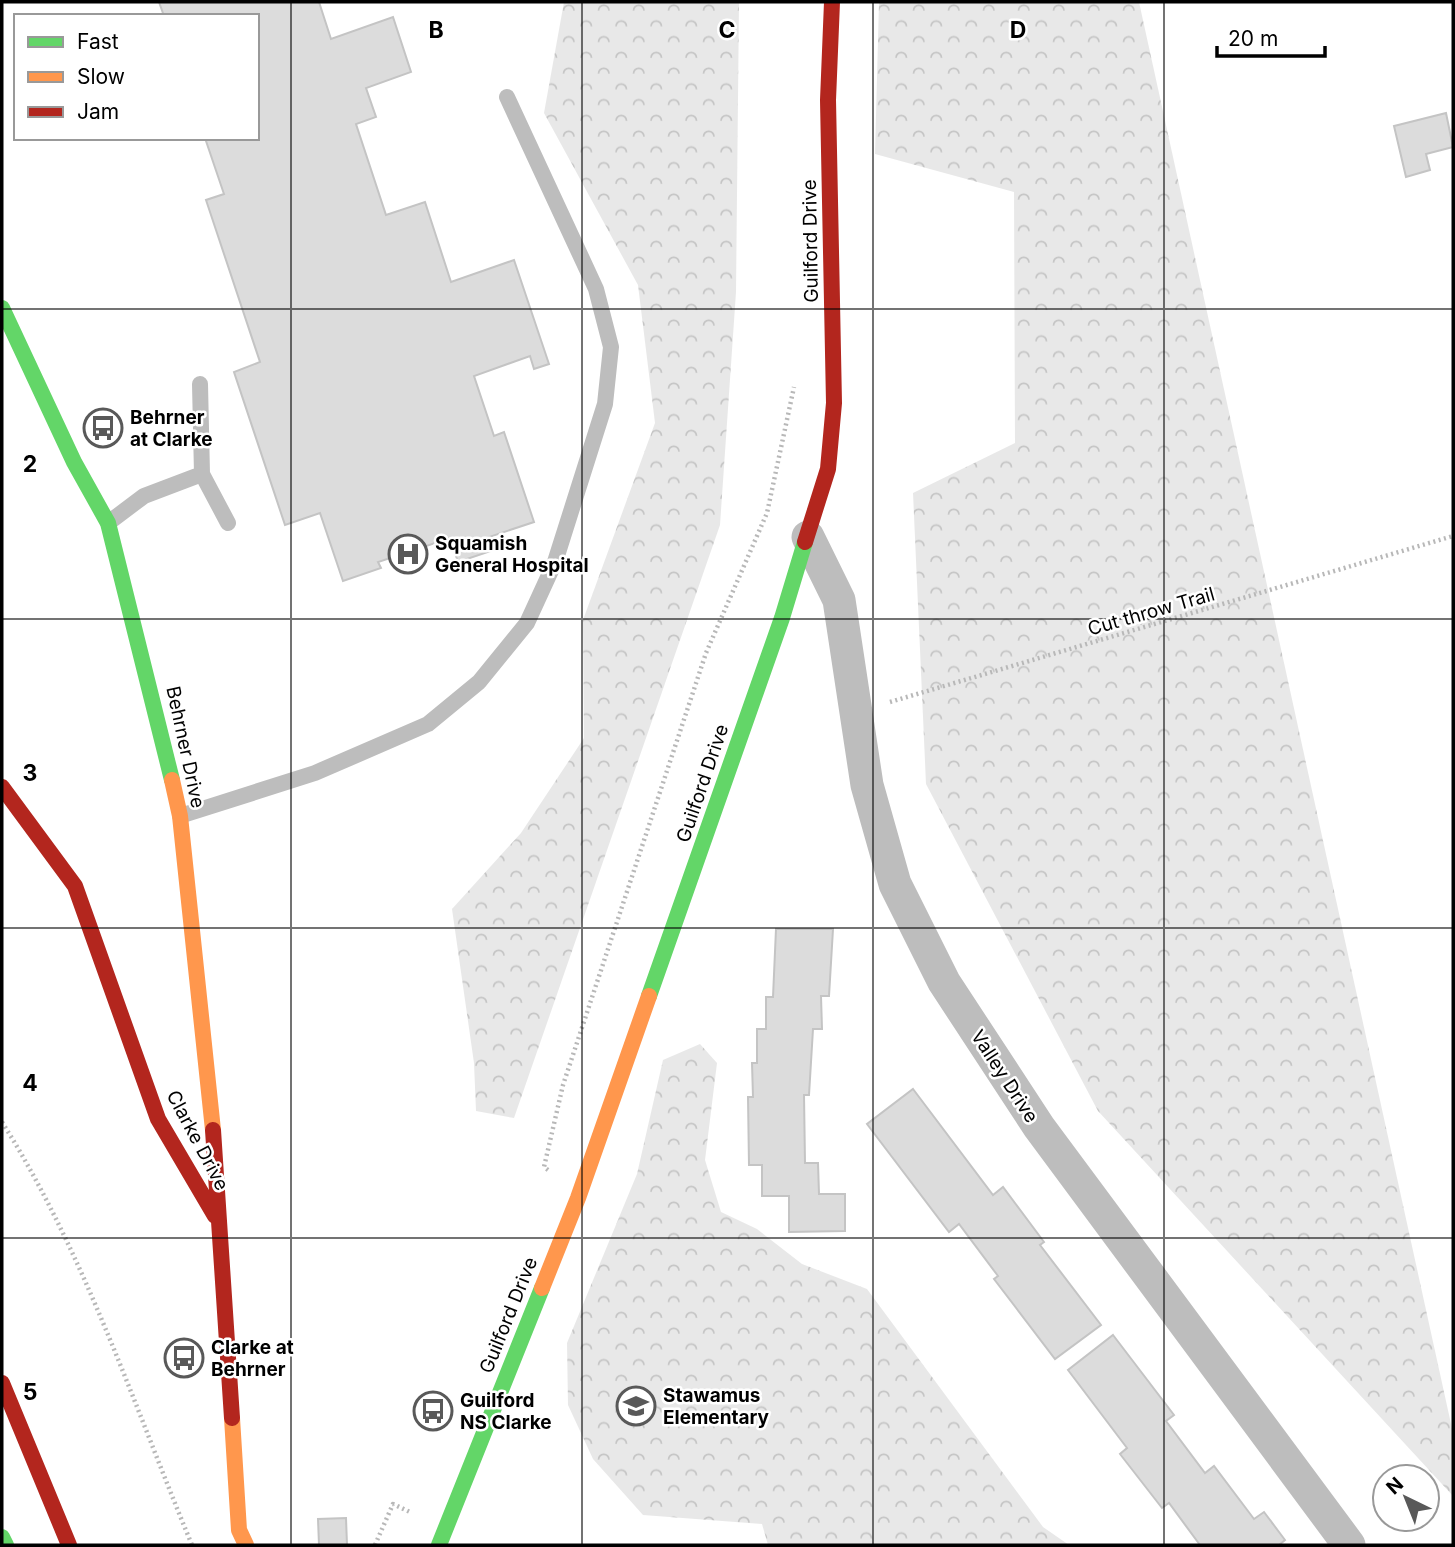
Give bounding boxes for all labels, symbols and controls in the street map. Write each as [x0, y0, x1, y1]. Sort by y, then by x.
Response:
legend [14, 14, 259, 140]
scale bar [1217, 14, 1326, 58]
text: B [428, 16, 444, 44]
text: C [718, 16, 736, 44]
text: D [1010, 16, 1026, 44]
text: 20 m [1228, 26, 1278, 51]
text: Fast [77, 29, 119, 54]
text: Slow [77, 64, 125, 89]
text: Jam [77, 99, 119, 124]
street label: Guilford Drive [798, 179, 823, 303]
place label: Behrner at Clarke [130, 406, 213, 451]
bus stop icon: Behrner at Clarke [82, 407, 124, 449]
text: 2 [23, 450, 37, 478]
place label: Squamish General Hospital [435, 532, 589, 577]
hospital icon: Squamish General Hospital [387, 533, 429, 575]
street label: Cut throw Trail [1085, 582, 1217, 641]
street label: Behrner Drive [161, 684, 210, 810]
street label: Guilford Drive [672, 721, 733, 845]
text: 3 [23, 759, 37, 787]
street label: Valley Drive [966, 1026, 1043, 1127]
text: 4 [22, 1069, 38, 1097]
street label: Clarke Drive [162, 1086, 234, 1194]
street label: Guilford Drive [475, 1254, 542, 1377]
place label: Clarke at Behrner [211, 1336, 294, 1381]
bus stop icon: Clarke at Behrner [163, 1337, 205, 1379]
text: 5 [23, 1378, 37, 1406]
place label: Stawamus Elementary [663, 1384, 770, 1429]
school or university icon: Stawamus Elementary [615, 1385, 657, 1427]
place label: Guilford NS Clarke [460, 1389, 552, 1434]
bus stop icon: Guilford NS Clarke [412, 1390, 454, 1432]
north arrow [1371, 1463, 1441, 1533]
text: N [1382, 1473, 1408, 1499]

